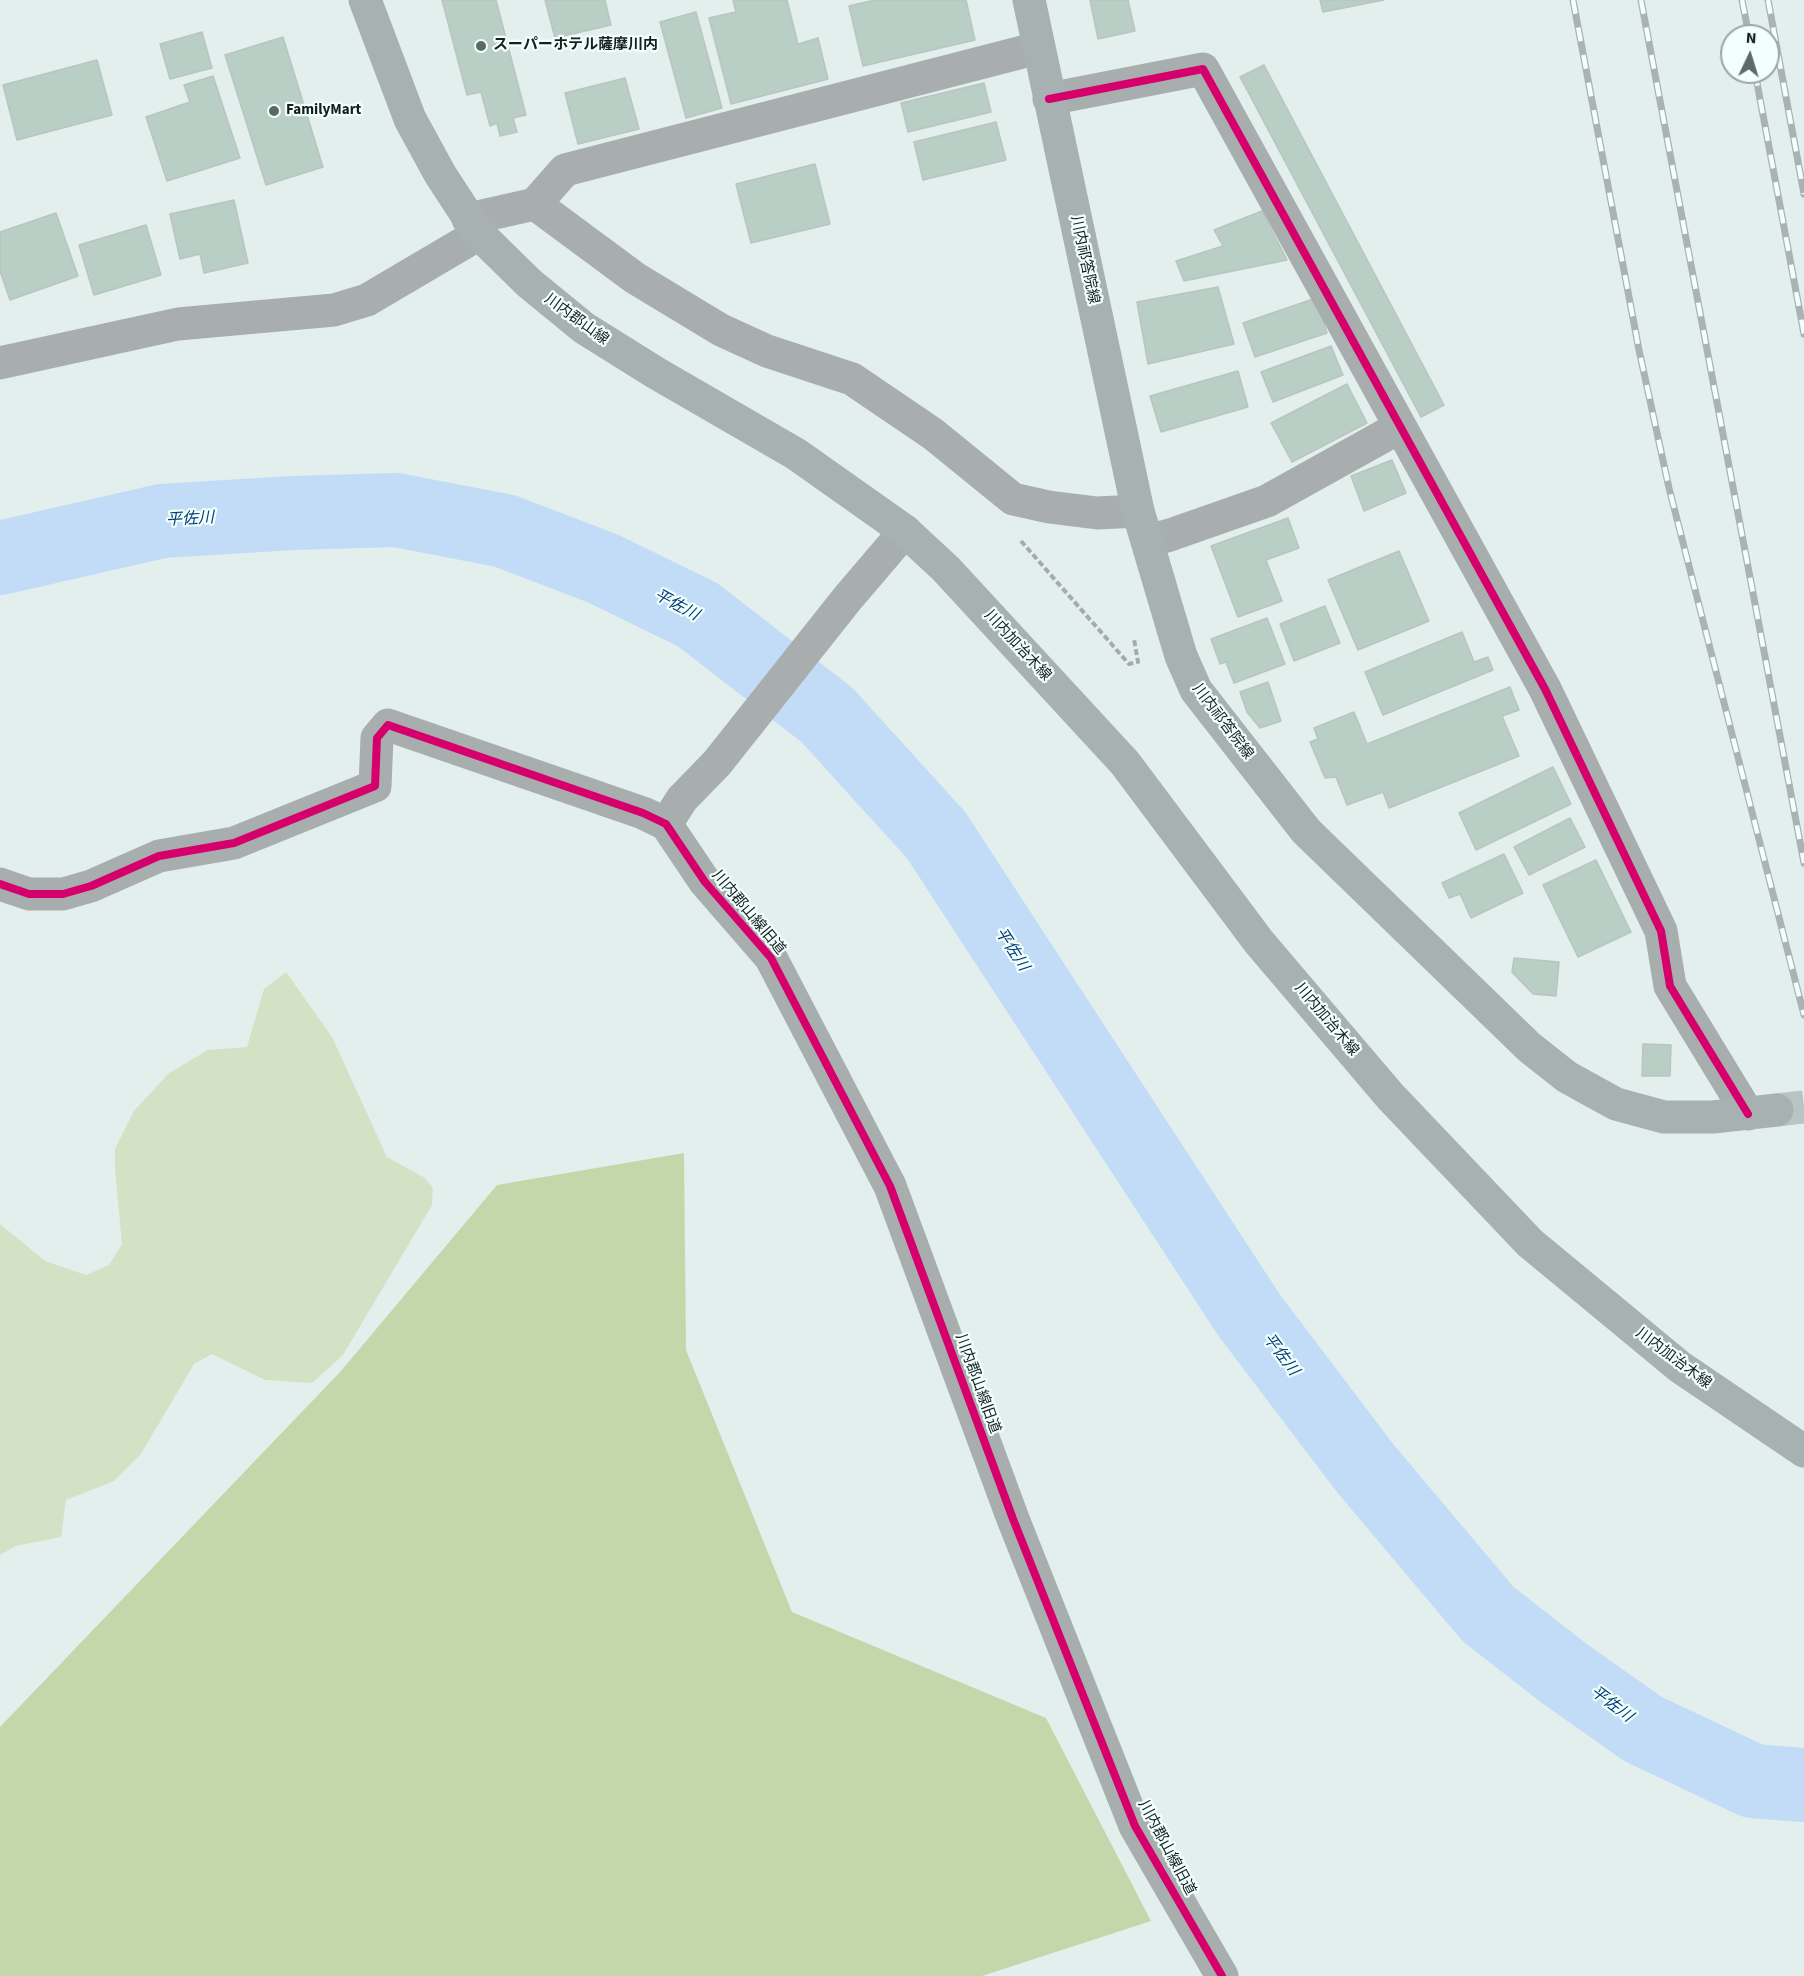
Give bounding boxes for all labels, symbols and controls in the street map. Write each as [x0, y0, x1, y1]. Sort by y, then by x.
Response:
north arrow [1720, 24, 1780, 84]
text: N [1745, 27, 1757, 49]
place label: スーパーホテル薩摩川内 [493, 37, 658, 55]
marker: スーパーホテル薩摩川内 [474, 39, 488, 53]
place label: FamilyMart [286, 102, 361, 120]
marker: FamilyMart [267, 104, 281, 118]
street label: 川内祁答院線 [1066, 214, 1102, 306]
street label: 川内郡山線 [540, 291, 612, 349]
water label: 平佐川 [166, 509, 214, 531]
water label: 平佐川 [650, 586, 702, 626]
street label: 川内加治木線 [980, 607, 1054, 685]
street label: 川内祁答院線 [1188, 681, 1256, 763]
street label: 川内郡山線旧道 [707, 867, 789, 959]
water label: 平佐川 [990, 925, 1032, 975]
street label: 川内加治木線 [1290, 980, 1362, 1060]
street label: 川内加治木線 [1632, 1325, 1714, 1393]
water label: 平佐川 [1258, 1330, 1302, 1380]
street label: 川内郡山線旧道 [951, 1332, 1003, 1436]
water label: 平佐川 [1586, 1683, 1636, 1727]
street label: 川内郡山線旧道 [1133, 1797, 1199, 1899]

